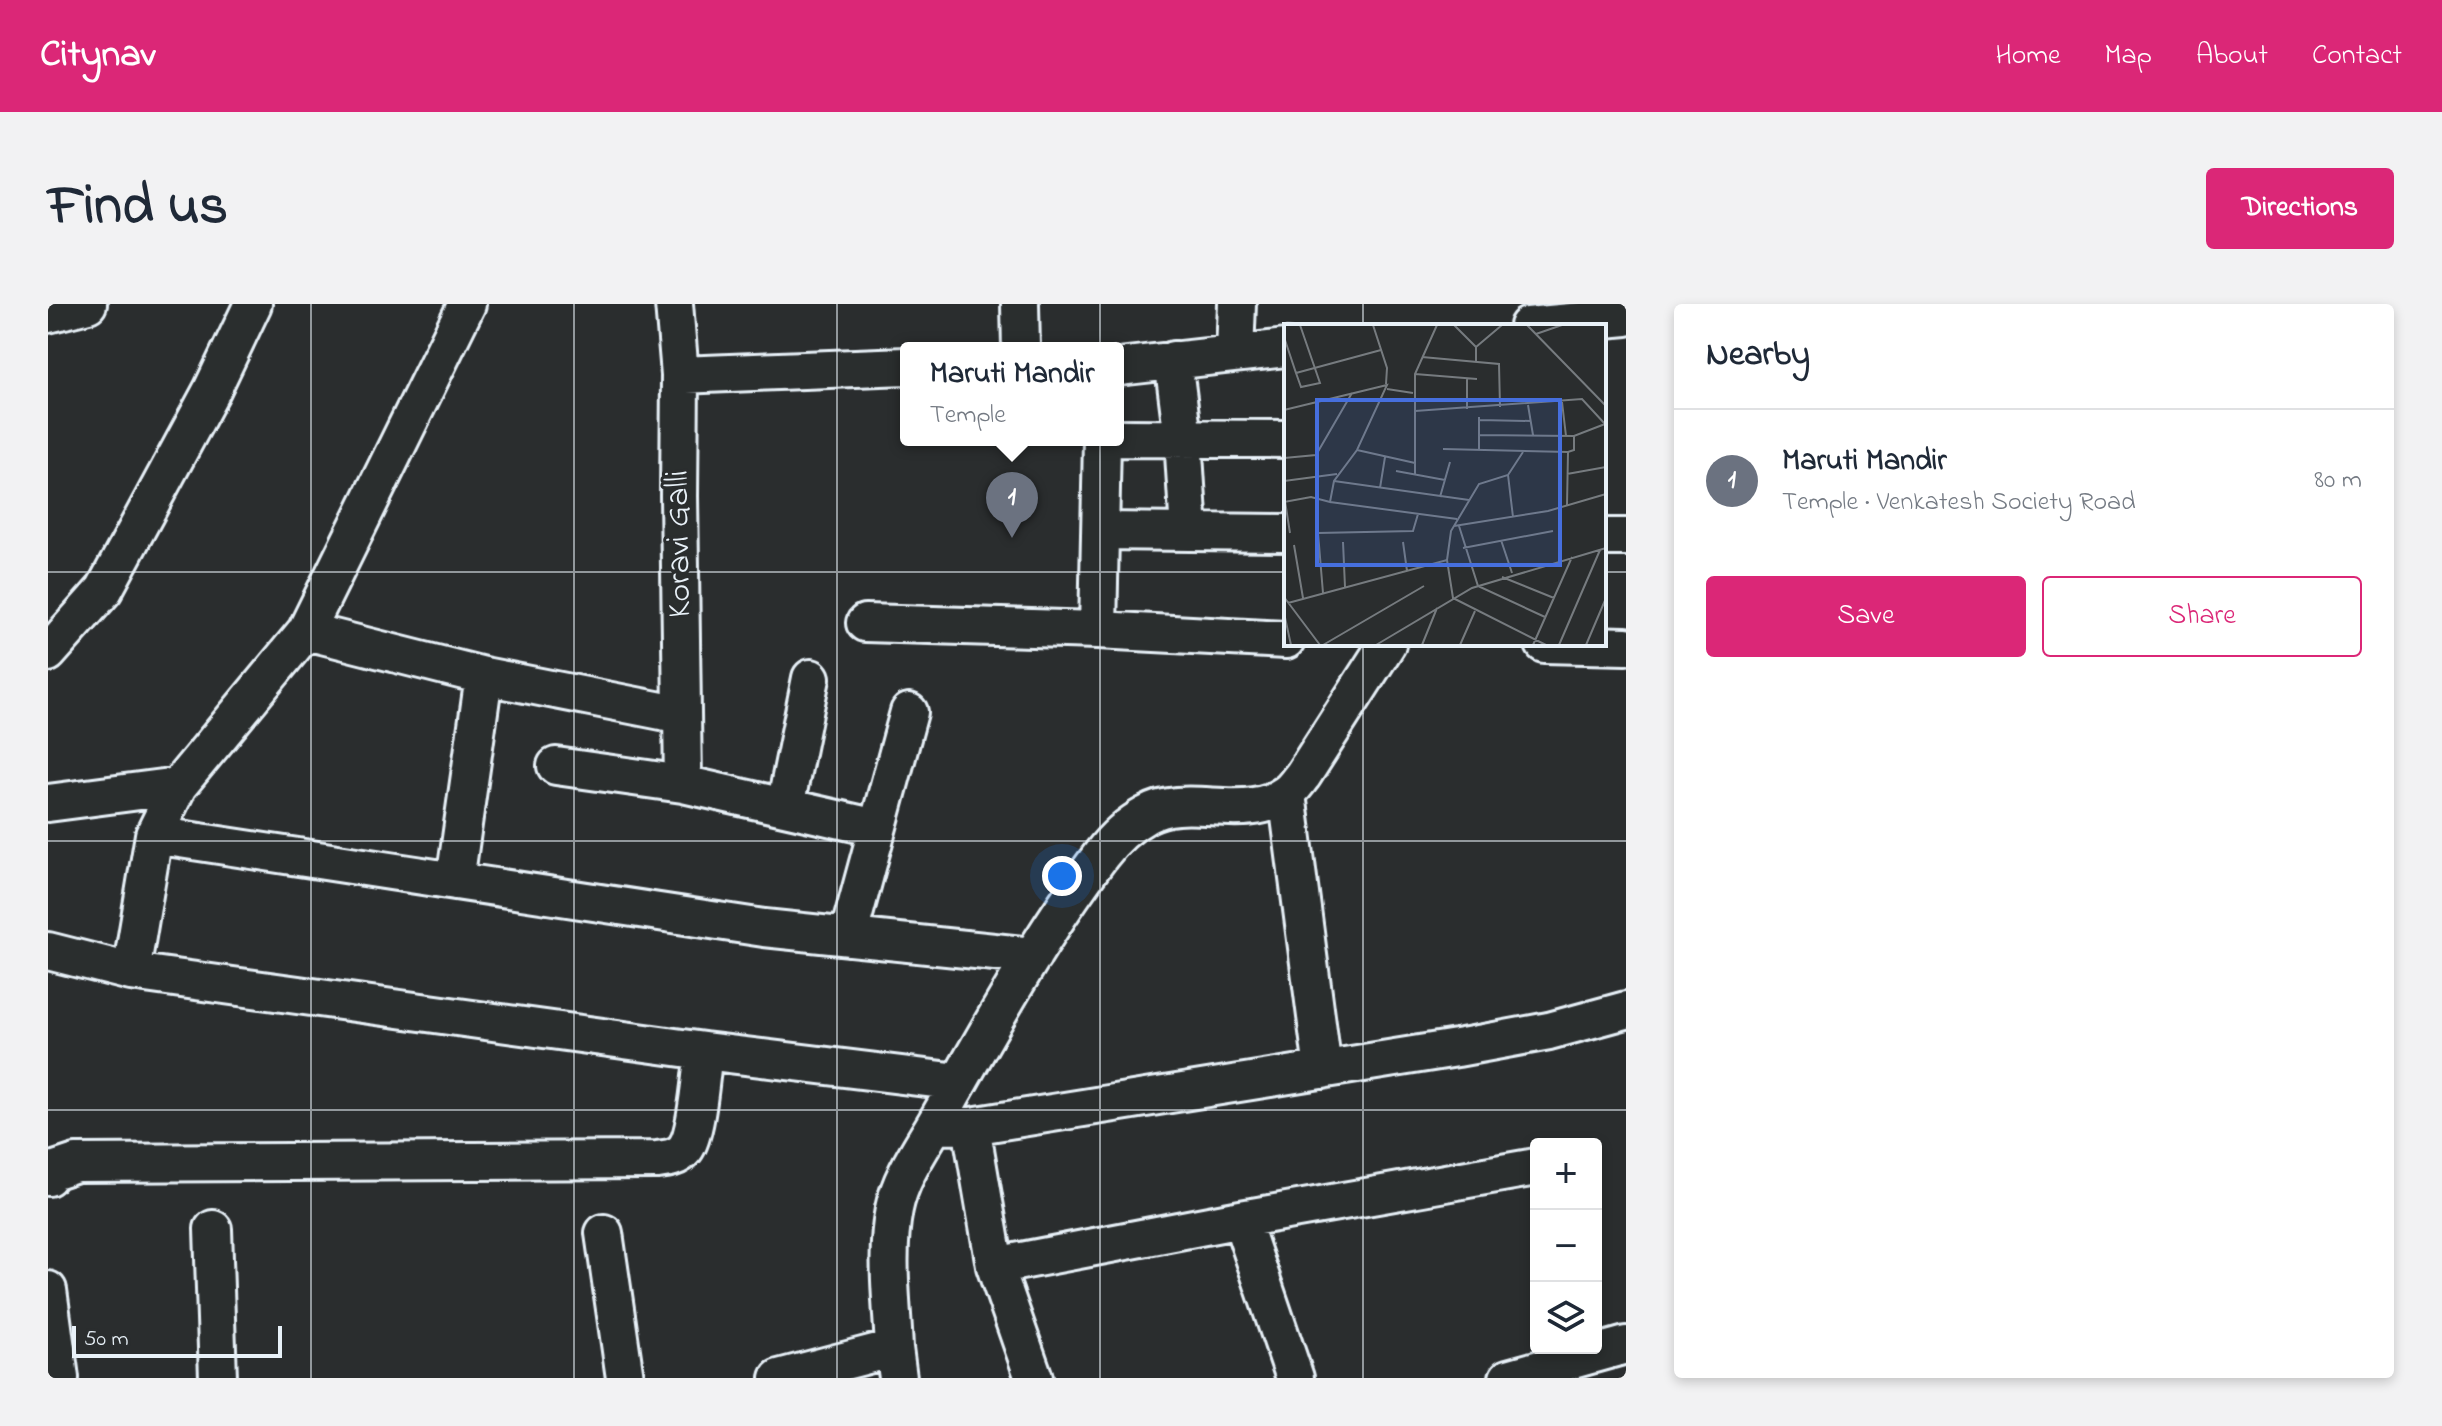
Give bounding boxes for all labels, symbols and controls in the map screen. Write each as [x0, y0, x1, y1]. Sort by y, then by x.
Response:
text: Citynav [40, 28, 156, 84]
text: Home [1995, 36, 2061, 77]
text: Map [2105, 36, 2152, 77]
text: About [2196, 36, 2268, 77]
text: Contact [2312, 36, 2402, 77]
text: Find us [48, 168, 228, 249]
button: Directions [2206, 168, 2394, 249]
inset map [1284, 324, 1606, 646]
text: Nearby [1706, 331, 1810, 381]
popup [900, 342, 1124, 446]
text: Maruti Mandir [930, 353, 1094, 397]
text: Temple [930, 397, 1006, 435]
text: Maruti Mandir [1782, 440, 1947, 484]
text: 1 [1728, 462, 1736, 500]
text: 80 m [2314, 462, 2362, 500]
street label: Koravi Galli [654, 470, 706, 618]
pin: 1 [986, 472, 1038, 538]
text: Temple · Venkatesh Society Road [1782, 484, 2136, 522]
button: Save [1706, 576, 2026, 657]
button: Share [2042, 576, 2362, 657]
your location [1042, 856, 1082, 896]
map controls [1530, 1138, 1602, 1354]
button: + [1530, 1138, 1602, 1210]
button: − [1530, 1210, 1602, 1282]
button: layers [1530, 1282, 1602, 1354]
scale bar [72, 1322, 282, 1358]
text: 50 m [84, 1324, 129, 1356]

